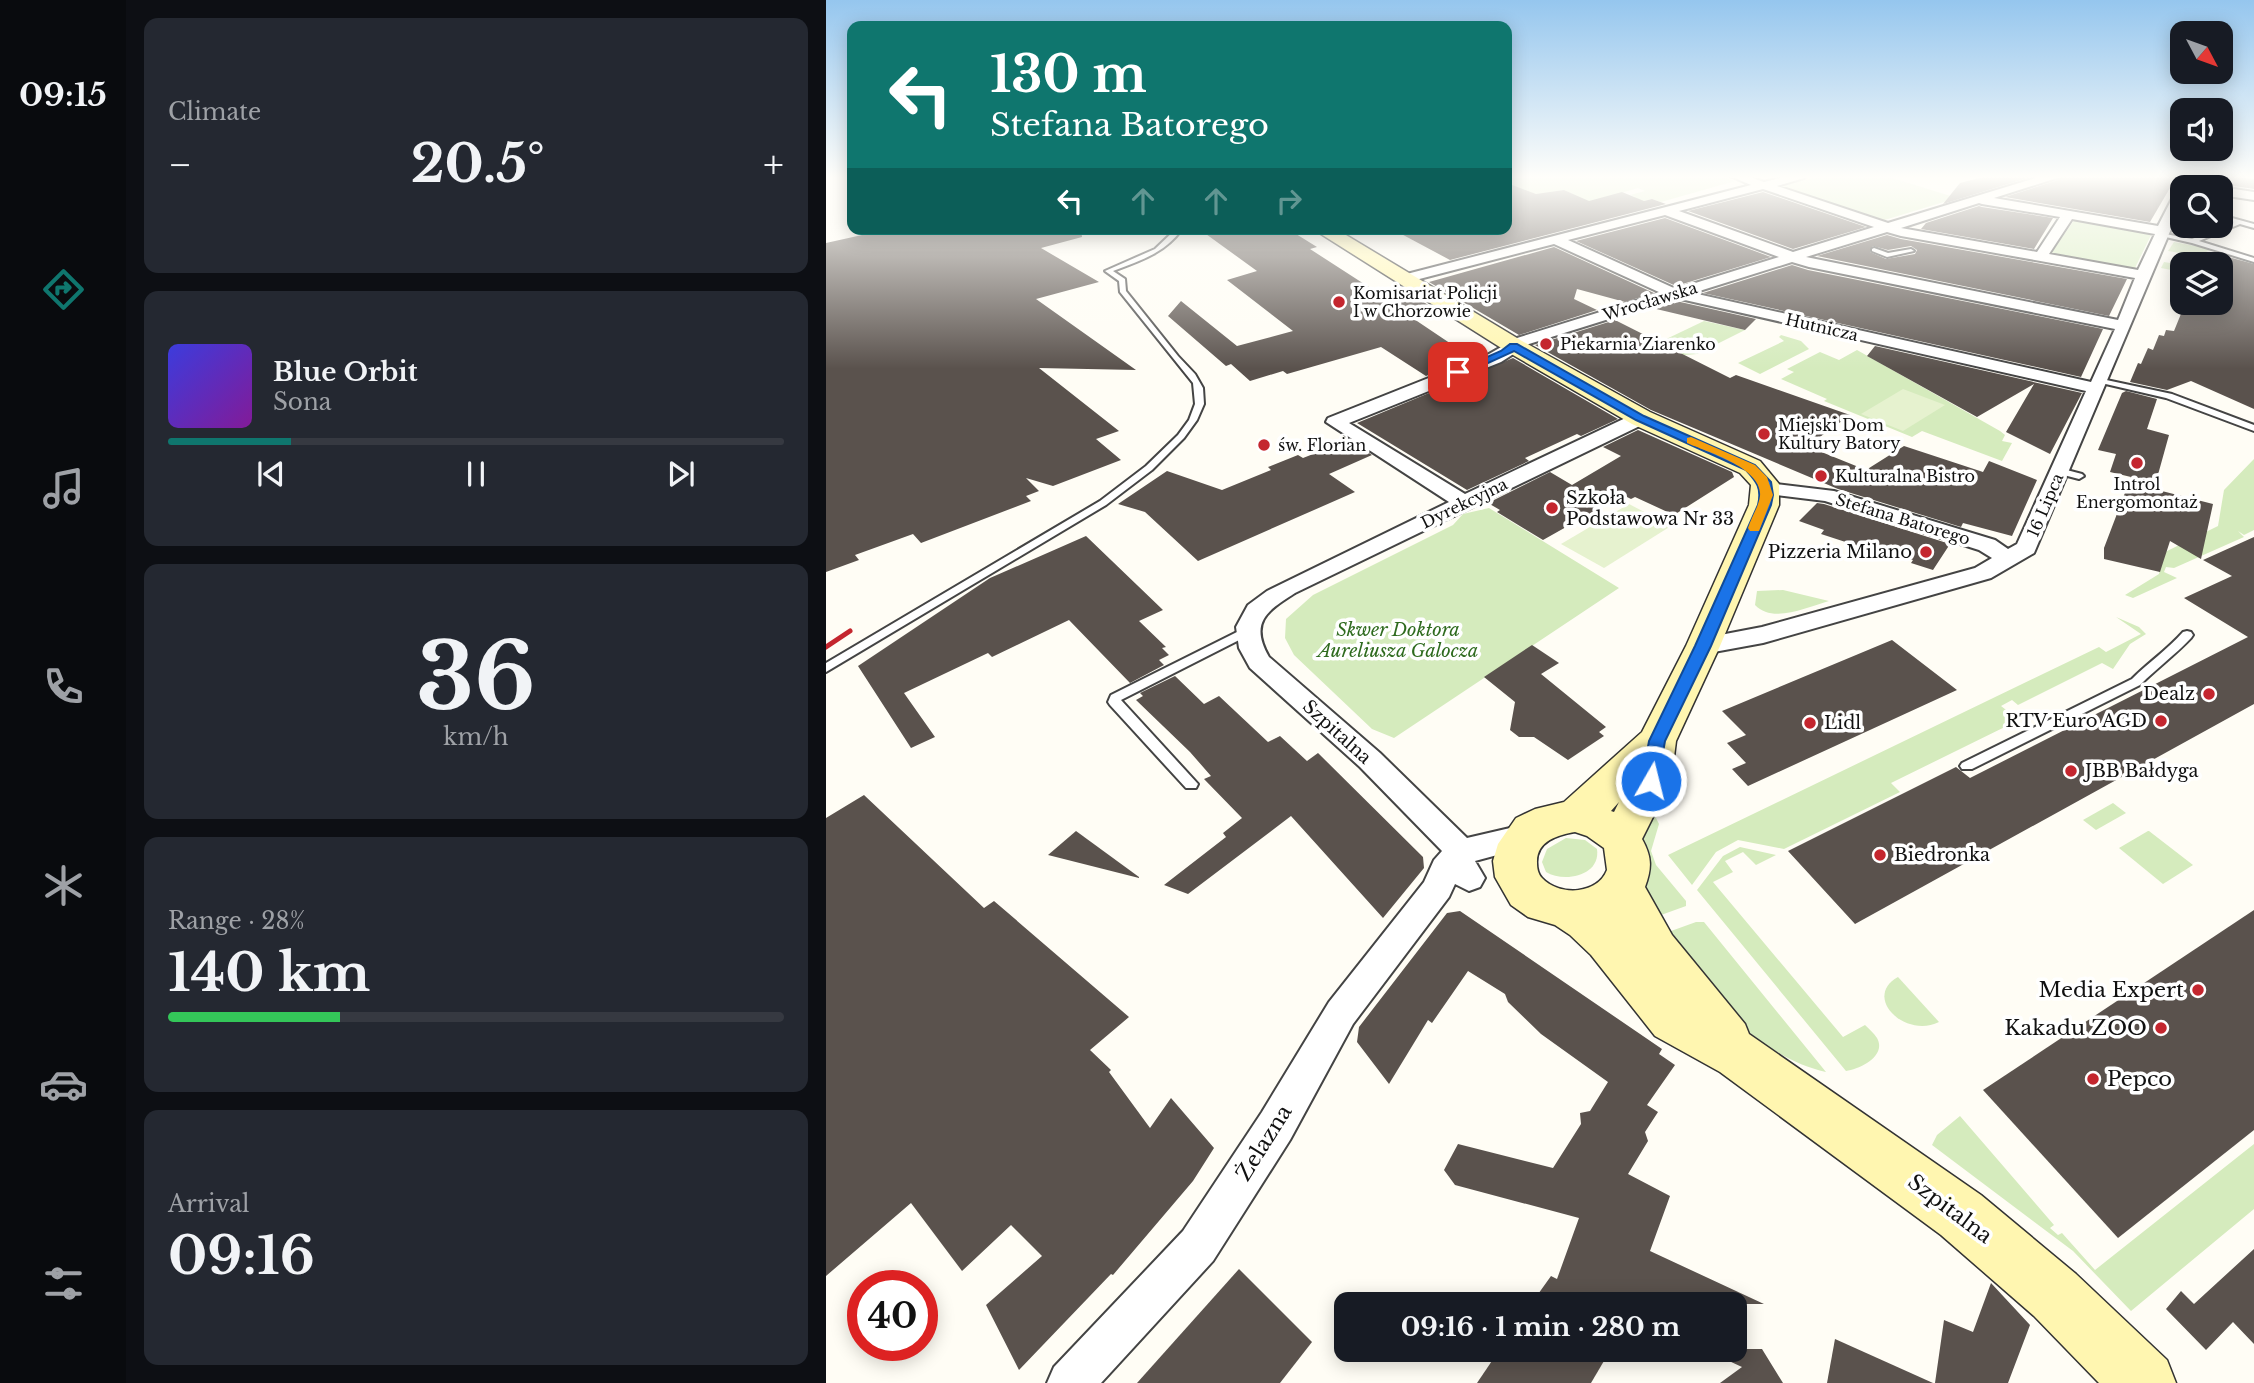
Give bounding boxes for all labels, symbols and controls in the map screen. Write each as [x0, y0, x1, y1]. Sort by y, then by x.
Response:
north arrow [2170, 21, 2233, 84]
map controls [2170, 21, 2233, 315]
text: 130 m [990, 44, 1147, 105]
icon: left [875, 49, 966, 140]
text: 09:15 [19, 75, 107, 115]
text: Climate [168, 98, 261, 126]
button: sound [2170, 98, 2233, 161]
text: Stefana Batorego [990, 105, 1269, 145]
text: 20.5° [411, 132, 545, 196]
text: − [168, 141, 192, 188]
text: + [763, 141, 784, 188]
button: search [2170, 175, 2233, 238]
icon: left [1051, 182, 1089, 220]
icon: ahead [1124, 182, 1162, 220]
icon: ahead [1197, 182, 1235, 220]
icon: right [1270, 182, 1308, 220]
button: layers [2170, 252, 2233, 315]
icon: directions [39, 265, 88, 314]
street label: Wrocławska [1599, 277, 1700, 325]
place label: Komisariat Policji I w Chorzowie [1353, 283, 1498, 321]
marker: Komisariat Policji I w Chorzowie [1331, 294, 1347, 310]
street label: Hutnicza [1784, 309, 1860, 345]
place label: Piekarnia Ziarenko [1560, 334, 1716, 354]
marker: Piekarnia Ziarenko [1538, 336, 1554, 352]
pin [1428, 342, 1488, 402]
icon: arrive [1439, 353, 1477, 391]
text: Blue Orbit [273, 356, 418, 388]
text: Sona [273, 388, 331, 416]
place label: Miejski Dom Kultury Batory [1778, 415, 1901, 453]
marker: Miejski Dom Kultury Batory [1756, 426, 1772, 442]
place label: św. Florian [1278, 435, 1366, 455]
marker: św. Florian [1256, 437, 1272, 453]
icon: previous [252, 455, 290, 493]
icon: pause [457, 455, 495, 493]
icon: next [662, 455, 700, 493]
marker: Introl Energomontaż [2129, 455, 2145, 471]
icon: music [39, 464, 88, 513]
place label: Kulturalna Bistro [1835, 466, 1975, 486]
marker: Kulturalna Bistro [1813, 468, 1829, 484]
street label: 16 Lipca [2023, 470, 2067, 540]
street label: Dyrekcyjna [1417, 473, 1511, 533]
place label: Introl Energomontaż [2076, 474, 2198, 512]
place label: Szkoła Podstawowa Nr 33 [1566, 487, 1734, 530]
street label: Stefana Batorego [1833, 489, 1973, 549]
marker: Szkoła Podstawowa Nr 33 [1544, 500, 1560, 516]
place label: Pizzeria Milano [1768, 541, 1912, 563]
marker: Pizzeria Milano [1918, 544, 1934, 560]
park label: Skwer Doktora Aureliusza Galocza [1316, 619, 1478, 662]
text: 36 [416, 621, 536, 734]
icon: phone [39, 662, 88, 711]
place label: Dealz [2143, 683, 2195, 705]
marker: Dealz [2201, 686, 2217, 702]
street label: Szpitalna [1298, 695, 1376, 769]
place label: RTV Euro AGD [2005, 710, 2147, 732]
place label: Lidl [1824, 712, 1861, 734]
marker: RTV Euro AGD [2153, 713, 2169, 729]
marker: Lidl [1802, 715, 1818, 731]
text: km/h [443, 723, 509, 751]
position arrow [1614, 744, 1688, 818]
place label: JBB Bałdyga [2083, 760, 2198, 782]
marker: JBB Bałdyga [2063, 763, 2079, 779]
place label: Biedronka [1894, 844, 1990, 866]
marker: Biedronka [1872, 847, 1888, 863]
icon: climate [39, 861, 88, 910]
text: Range · 28% [168, 907, 305, 935]
text: 140 km [168, 941, 370, 1005]
place label: Media Expert [2039, 977, 2184, 1003]
marker: Media Expert [2190, 982, 2206, 998]
place label: Kakadu ZOO [2004, 1015, 2147, 1041]
marker: Kakadu ZOO [2153, 1020, 2169, 1036]
icon: car [39, 1060, 88, 1109]
place label: Pepco [2107, 1066, 2172, 1092]
marker: Pepco [2085, 1071, 2101, 1087]
street label: Żelazna [1231, 1100, 1298, 1186]
street label: Szpitalna [1903, 1169, 1998, 1249]
text: Arrival [168, 1190, 249, 1218]
text: 09:16 [168, 1224, 315, 1288]
icon: filters [39, 1259, 88, 1308]
speed limit sign: 40 [847, 1270, 938, 1361]
text: 09:16 · 1 min · 280 m [1401, 1311, 1680, 1343]

